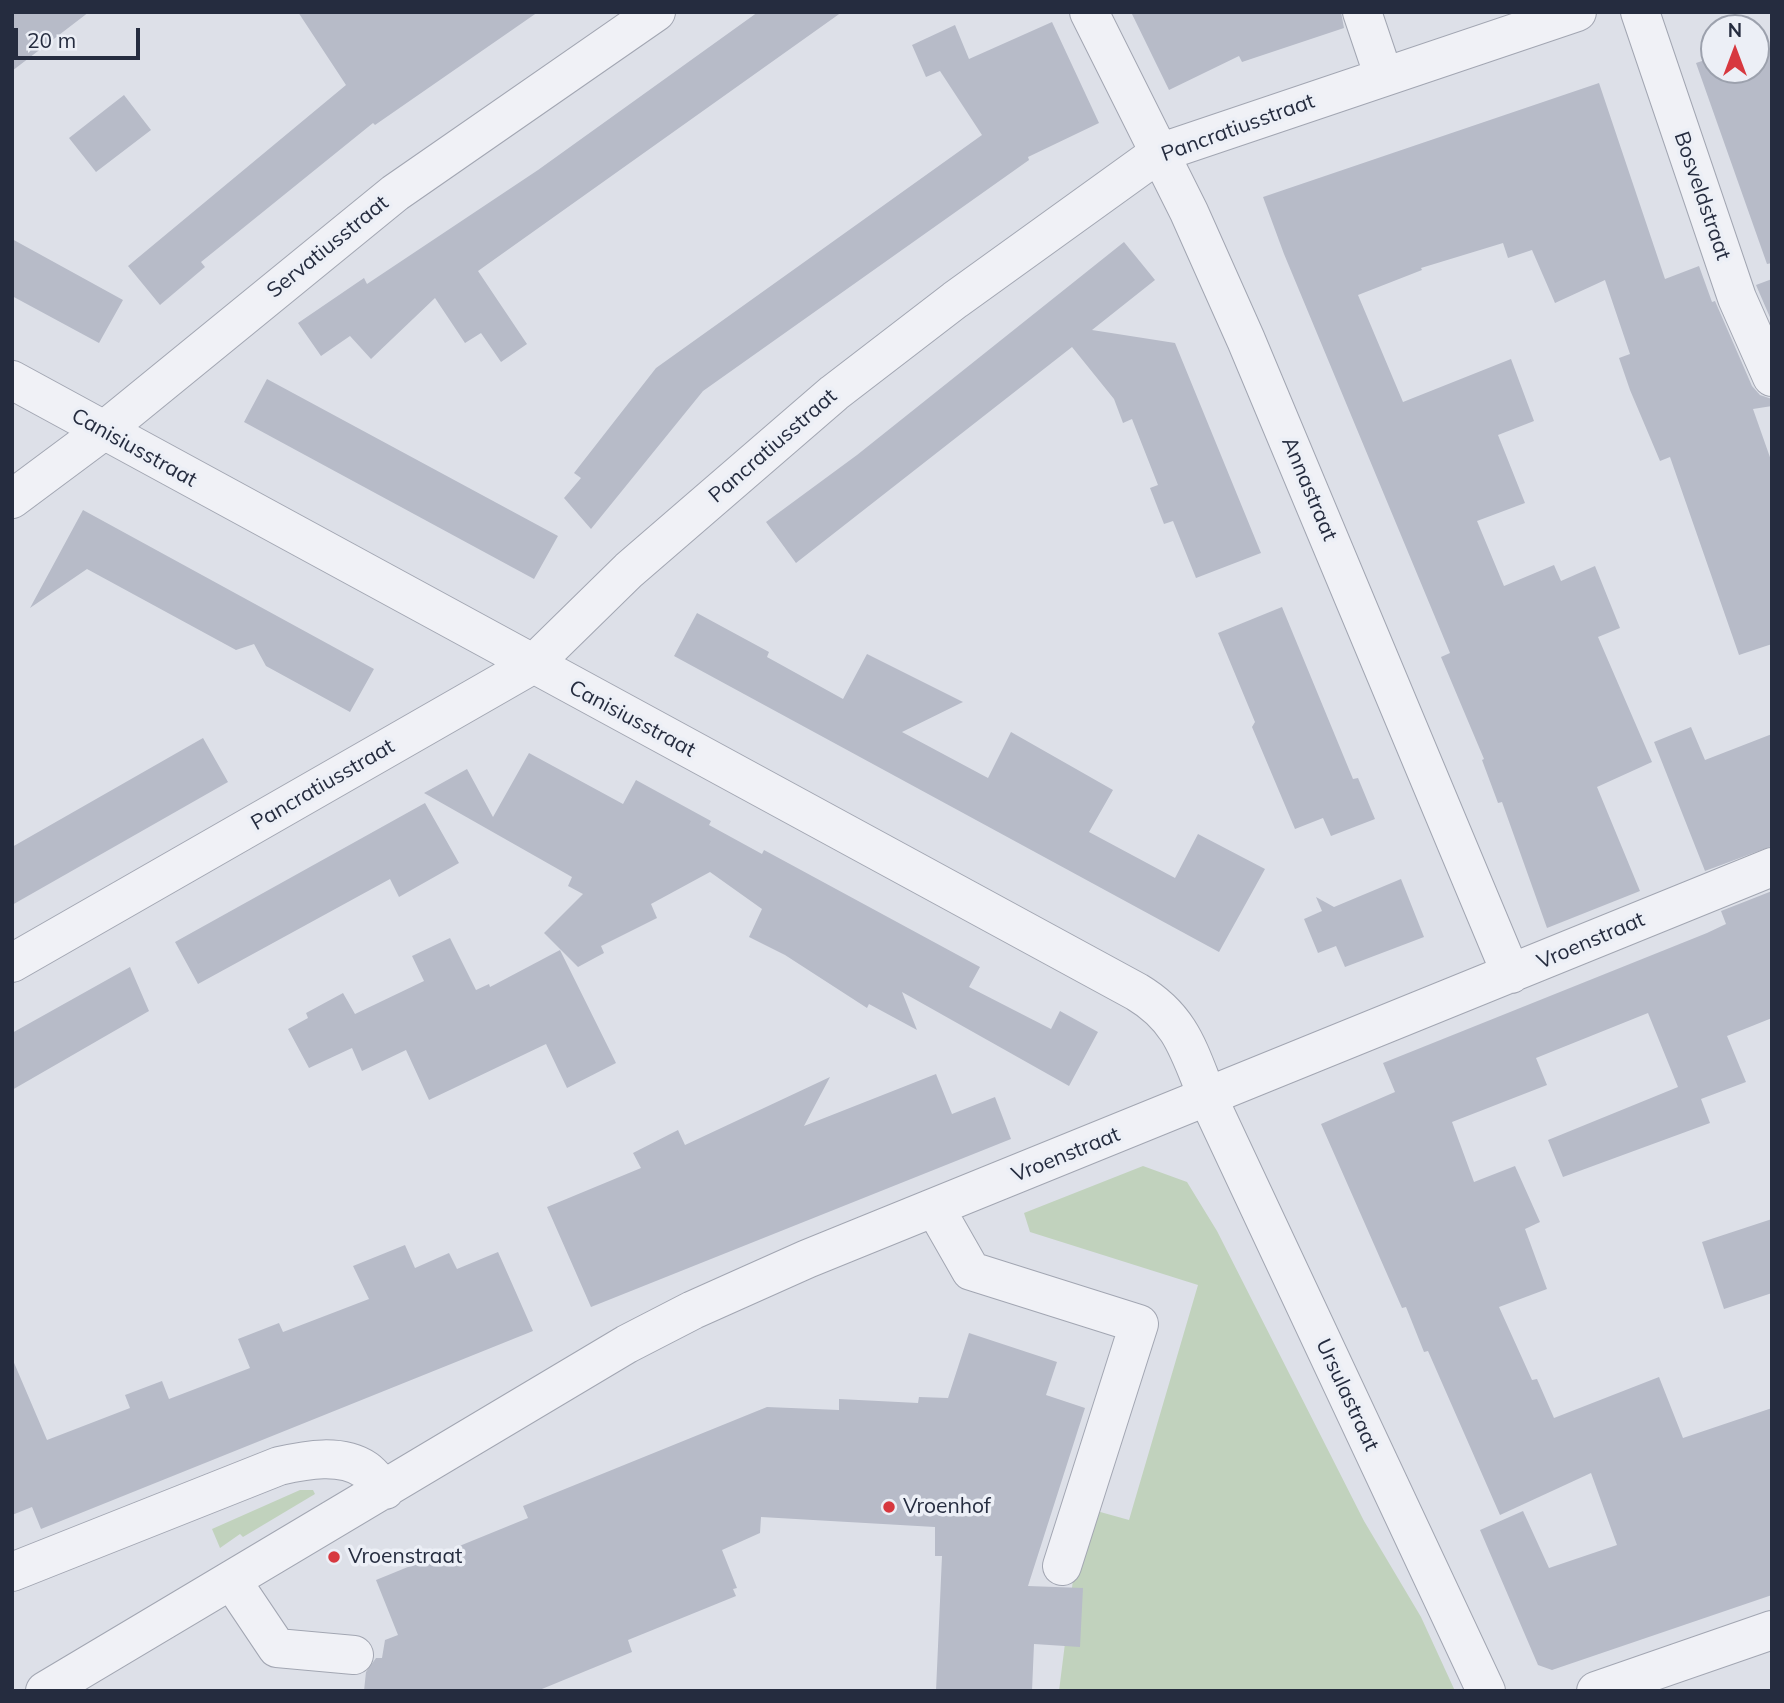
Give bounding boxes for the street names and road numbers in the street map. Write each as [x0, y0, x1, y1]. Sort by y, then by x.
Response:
street label: Pancratiusstraat [1158, 89, 1318, 167]
street label: Bosveldstraat [1668, 128, 1736, 264]
street label: Servatiusstraat [262, 190, 394, 304]
street label: Pancratiusstraat [704, 384, 842, 508]
street label: Canisiusstraat [67, 403, 201, 493]
street label: Annastraat [1276, 433, 1342, 545]
street label: Canisiusstraat [564, 675, 700, 763]
street label: Pancratiusstraat [247, 734, 399, 836]
street label: Vroenstraat [1533, 907, 1649, 975]
street label: Vroenstraat [1008, 1122, 1124, 1188]
street label: Ursulastraat [1310, 1335, 1384, 1455]

